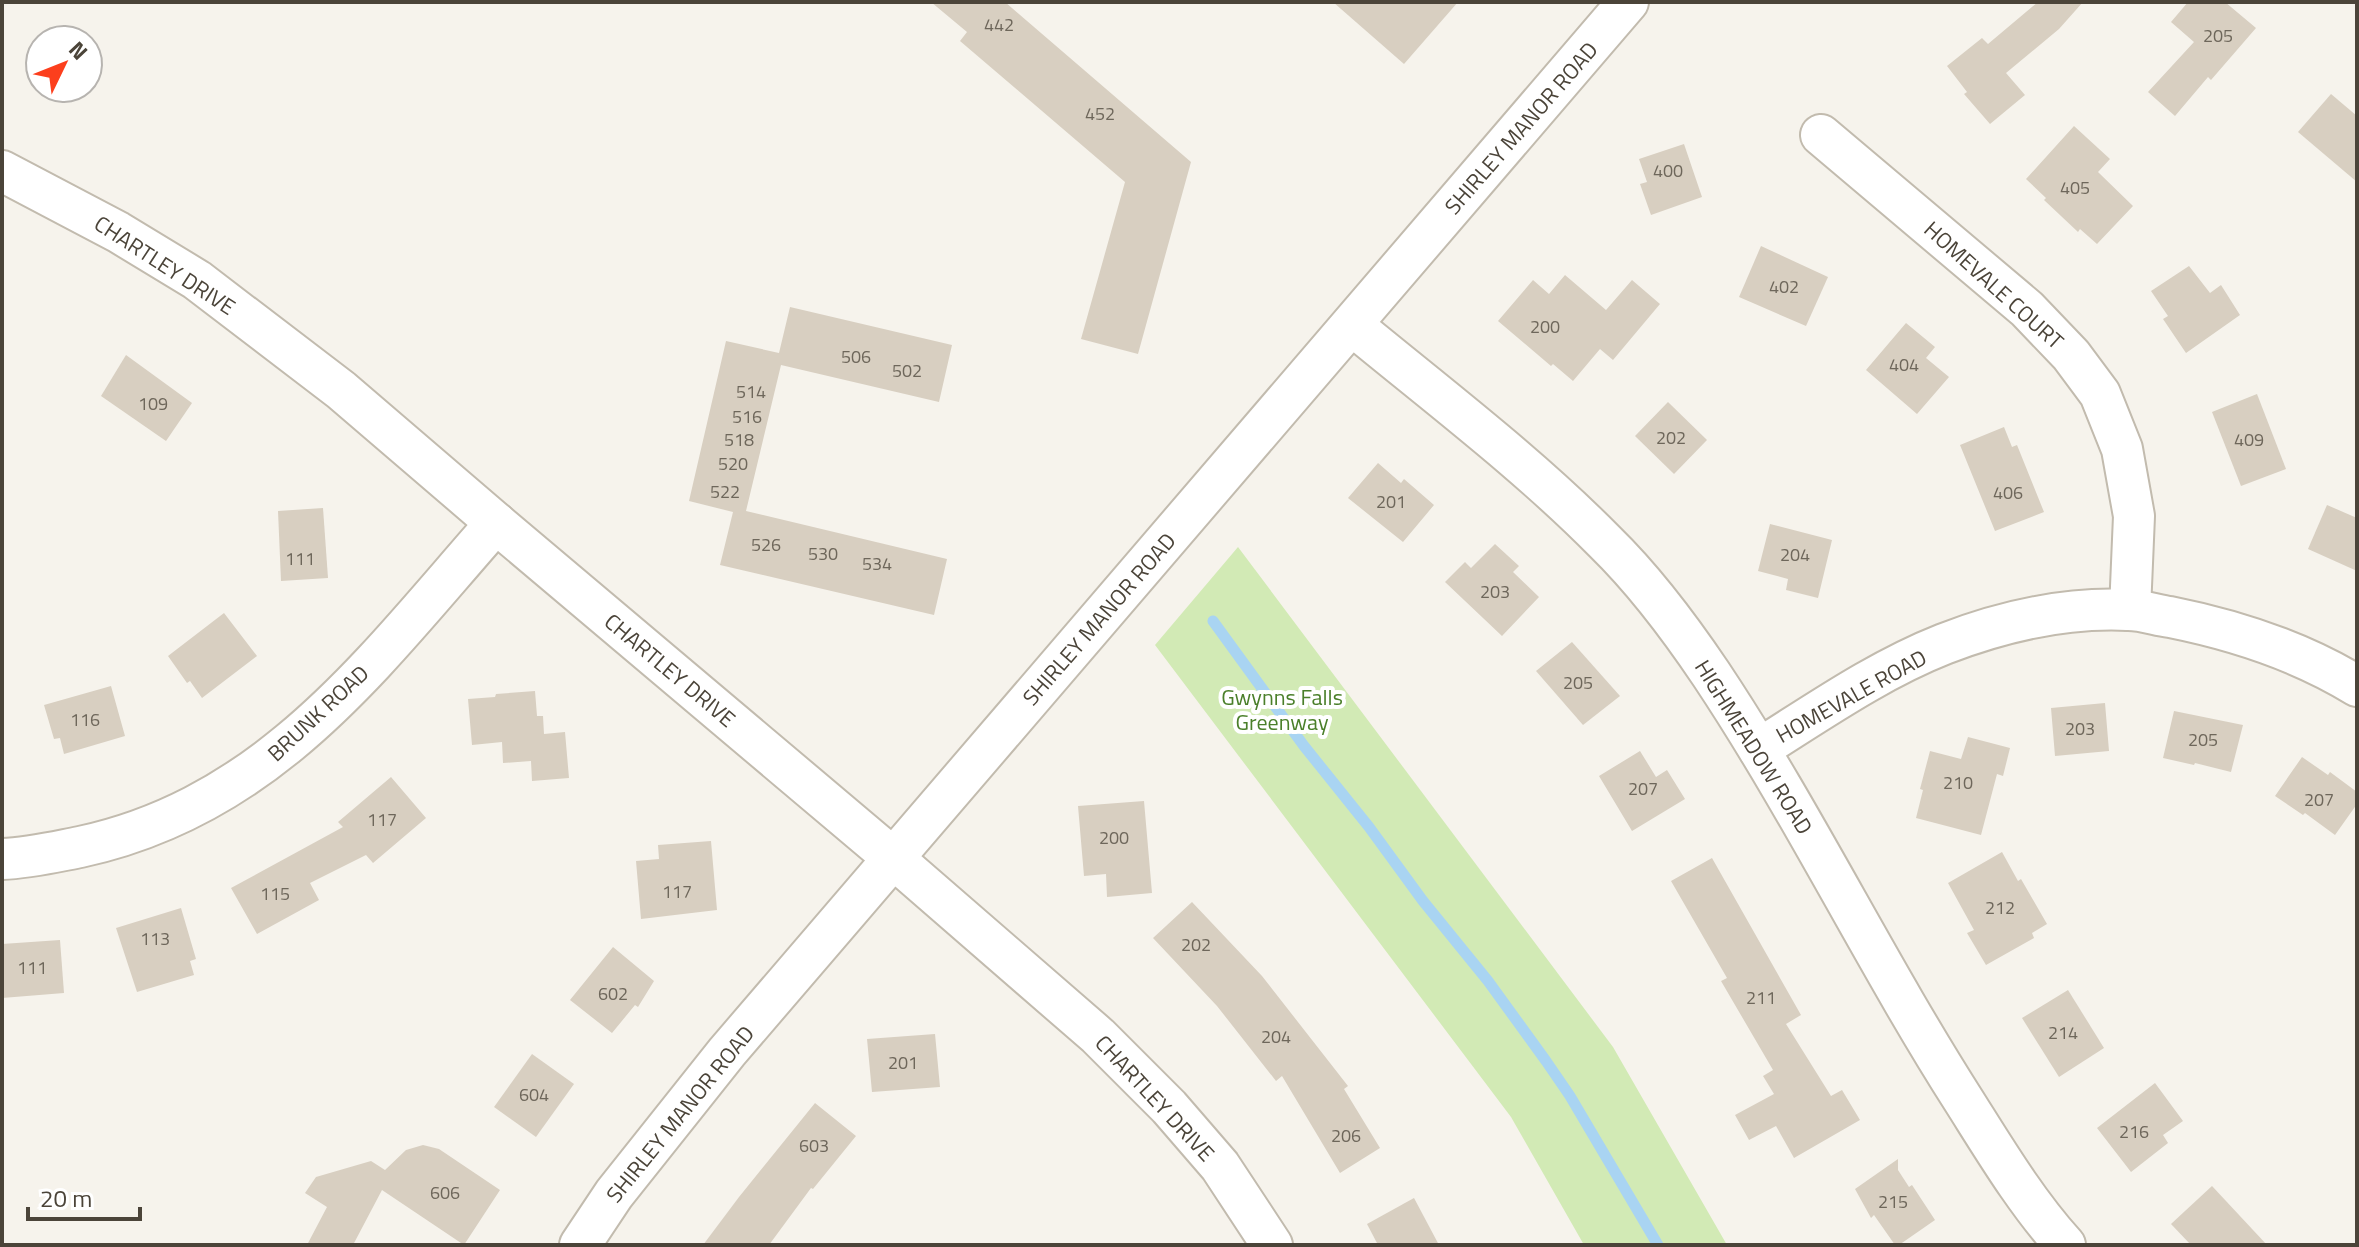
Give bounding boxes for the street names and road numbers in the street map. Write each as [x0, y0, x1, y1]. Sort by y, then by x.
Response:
street label: SHIRLEY MANOR ROAD [1436, 34, 1606, 222]
street label: CHARTLEY DRIVE [88, 207, 242, 323]
street label: HOMEVALE COURT [1916, 213, 2072, 358]
street label: SHIRLEY MANOR ROAD [1014, 525, 1184, 713]
street label: CHARTLEY DRIVE [597, 605, 743, 735]
street label: HOMEVALE ROAD [1769, 640, 1933, 752]
street label: HIGHMEADOW ROAD [1686, 653, 1822, 841]
street label: BRUNK ROAD [259, 657, 377, 769]
street label: SHIRLEY MANOR ROAD [598, 1018, 762, 1210]
street label: CHARTLEY DRIVE [1087, 1027, 1223, 1169]

